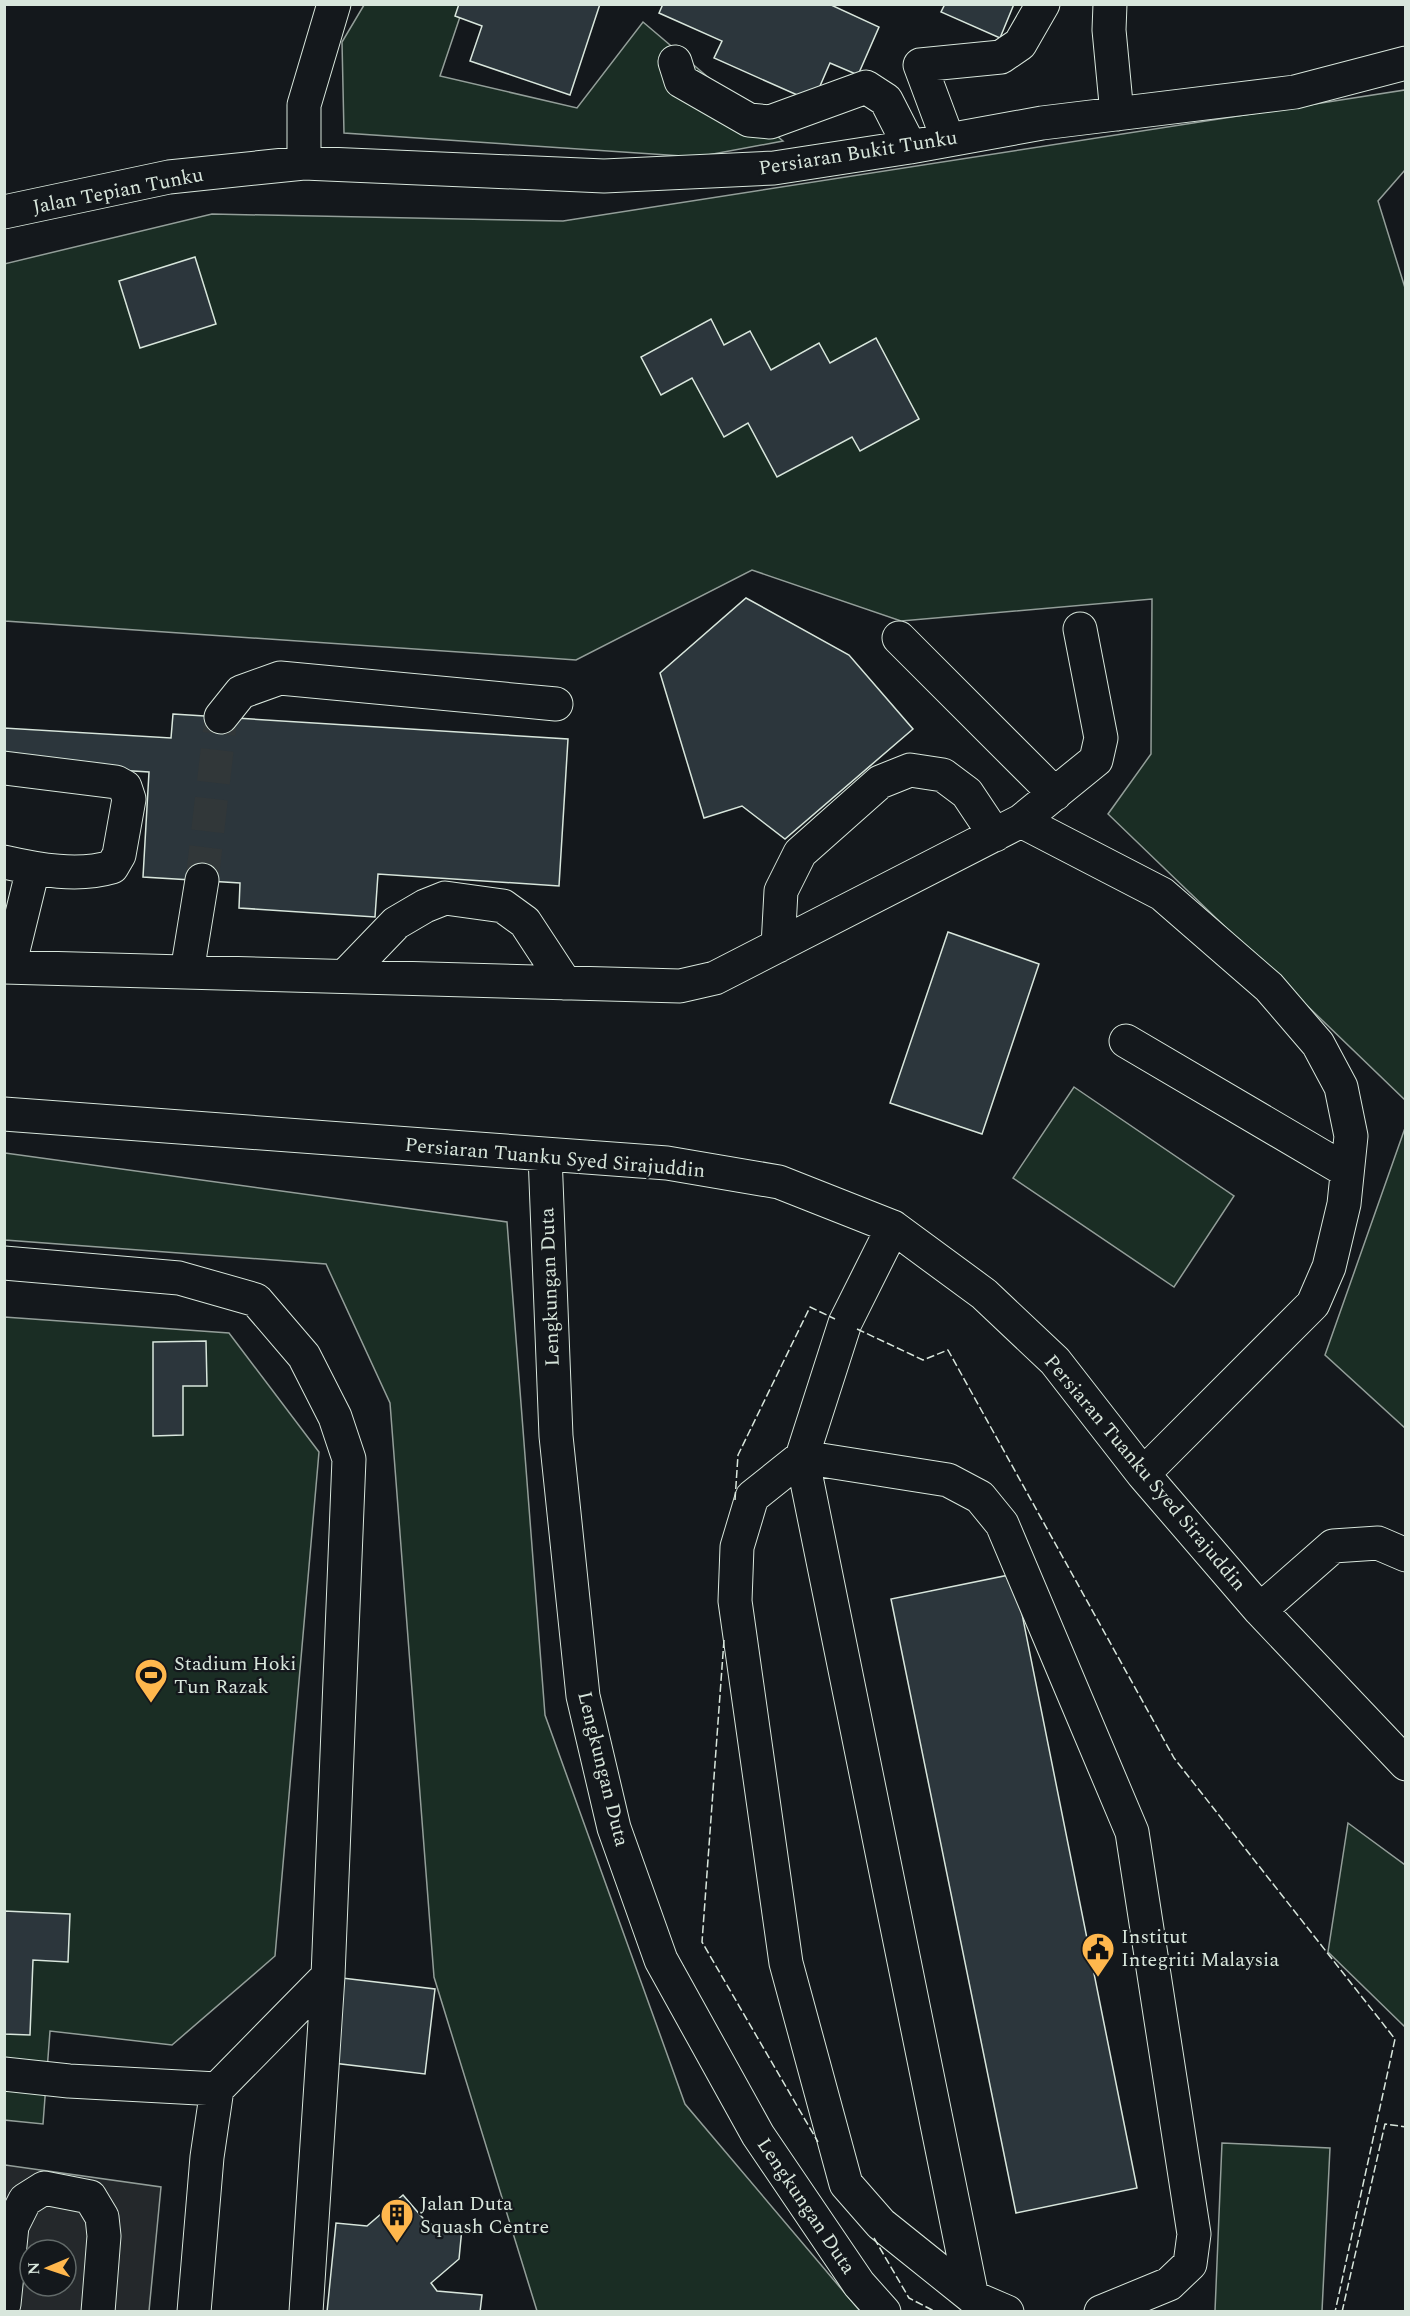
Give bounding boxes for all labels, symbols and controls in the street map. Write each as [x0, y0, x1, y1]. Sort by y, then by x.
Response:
street label: Persiaran Bukit Tunku [756, 122, 960, 184]
street label: Jalan Tepian Tunku [30, 160, 206, 222]
street label: Persiaran Tuanku Syed Sirajuddin [404, 1130, 706, 1186]
street label: Lengkungan Duta [532, 1207, 568, 1367]
street label: Persiaran Tuanku Syed Sirajuddin [1037, 1348, 1253, 1598]
place label: Stadium Hoki Tun Razak [174, 1649, 297, 1702]
sports icon: Stadium Hoki Tun Razak [133, 1657, 169, 1704]
street label: Lengkungan Duta [569, 1688, 637, 1850]
place label: Institut Integriti Malaysia [1121, 1922, 1279, 1975]
public building icon: Institut Integriti Malaysia [1080, 1931, 1116, 1978]
street label: Lengkungan Duta [749, 2132, 863, 2280]
place label: Jalan Duta Squash Centre [420, 2189, 549, 2242]
building icon: Jalan Duta Squash Centre [379, 2197, 415, 2244]
north arrow [18, 2238, 78, 2298]
text: N [22, 2262, 46, 2275]

